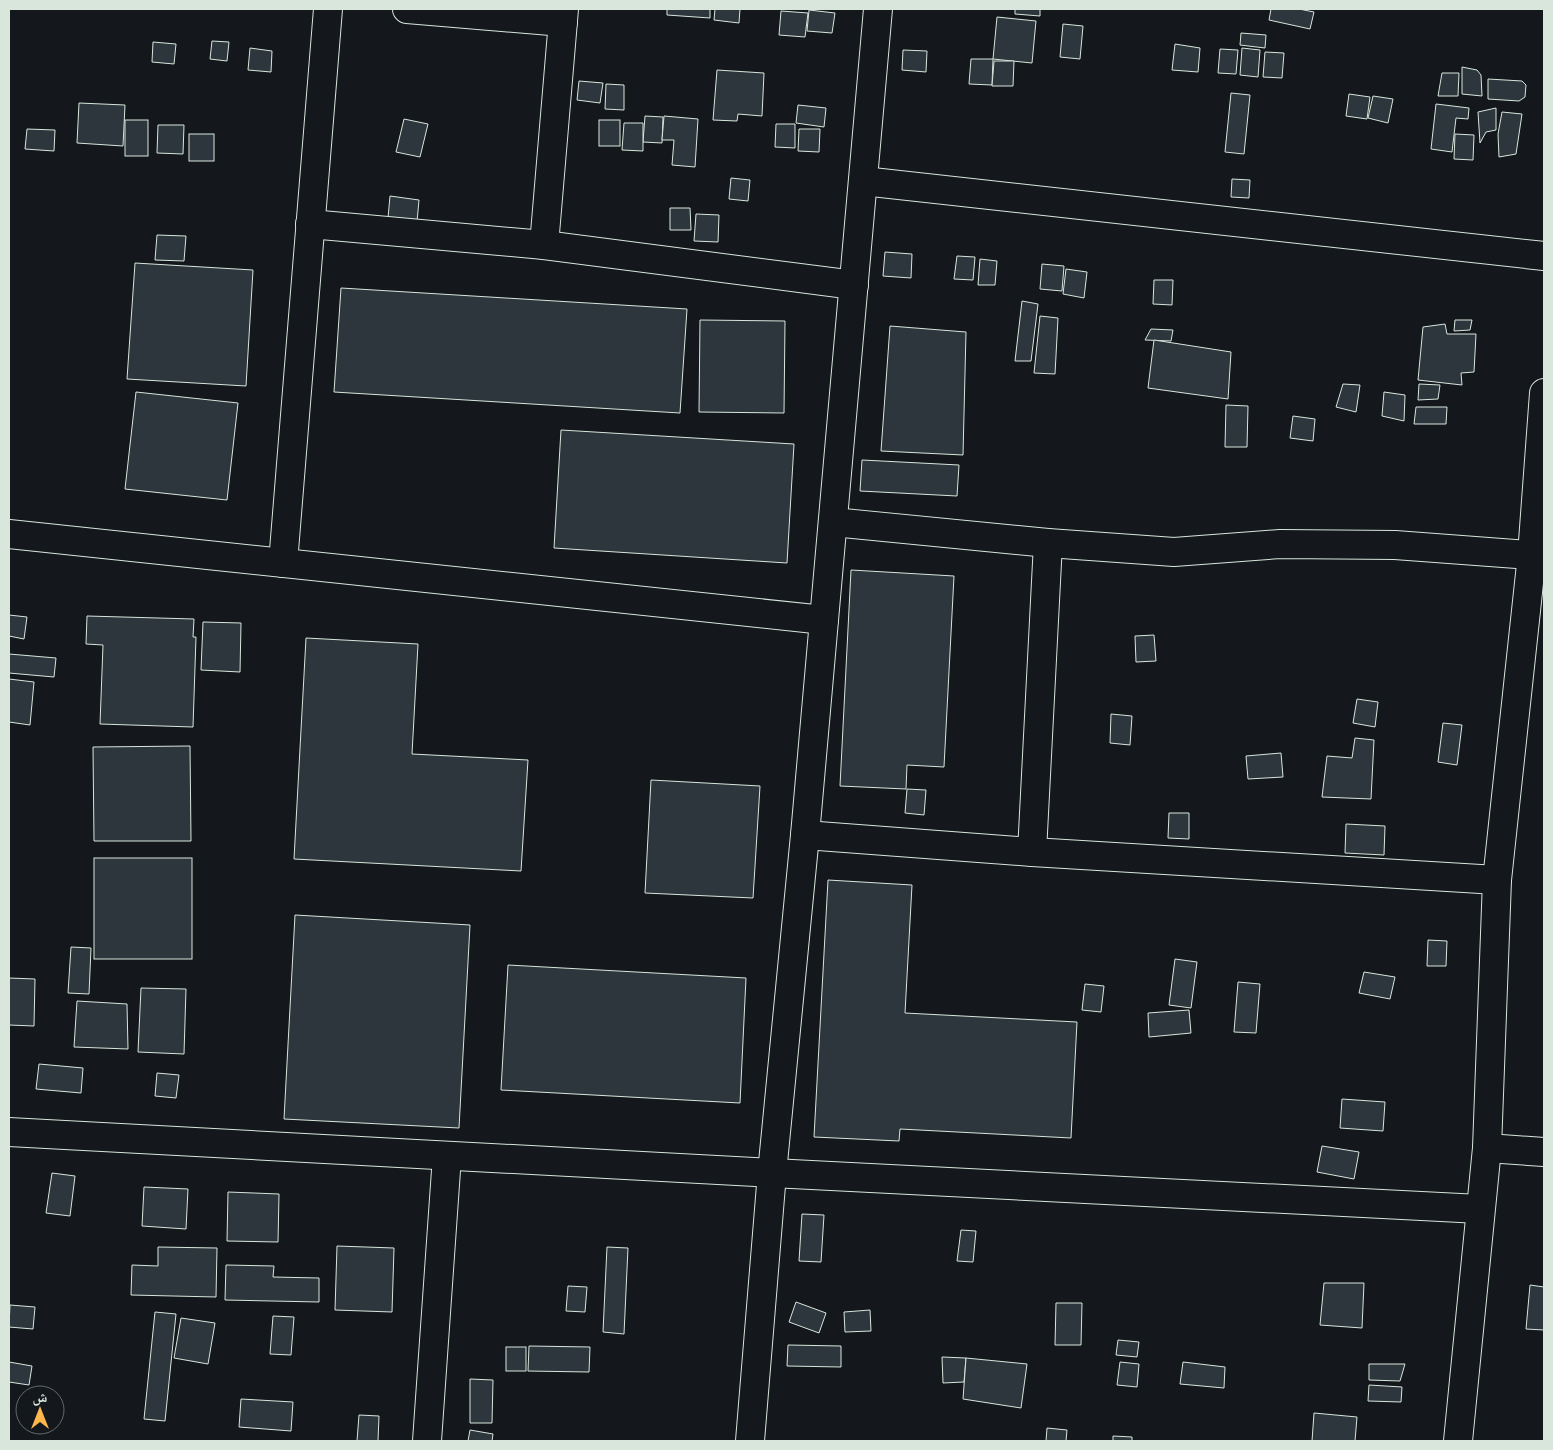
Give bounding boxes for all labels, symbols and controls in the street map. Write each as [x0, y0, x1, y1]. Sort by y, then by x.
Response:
north arrow [15, 1385, 65, 1435]
text: ش [33, 1387, 48, 1406]

